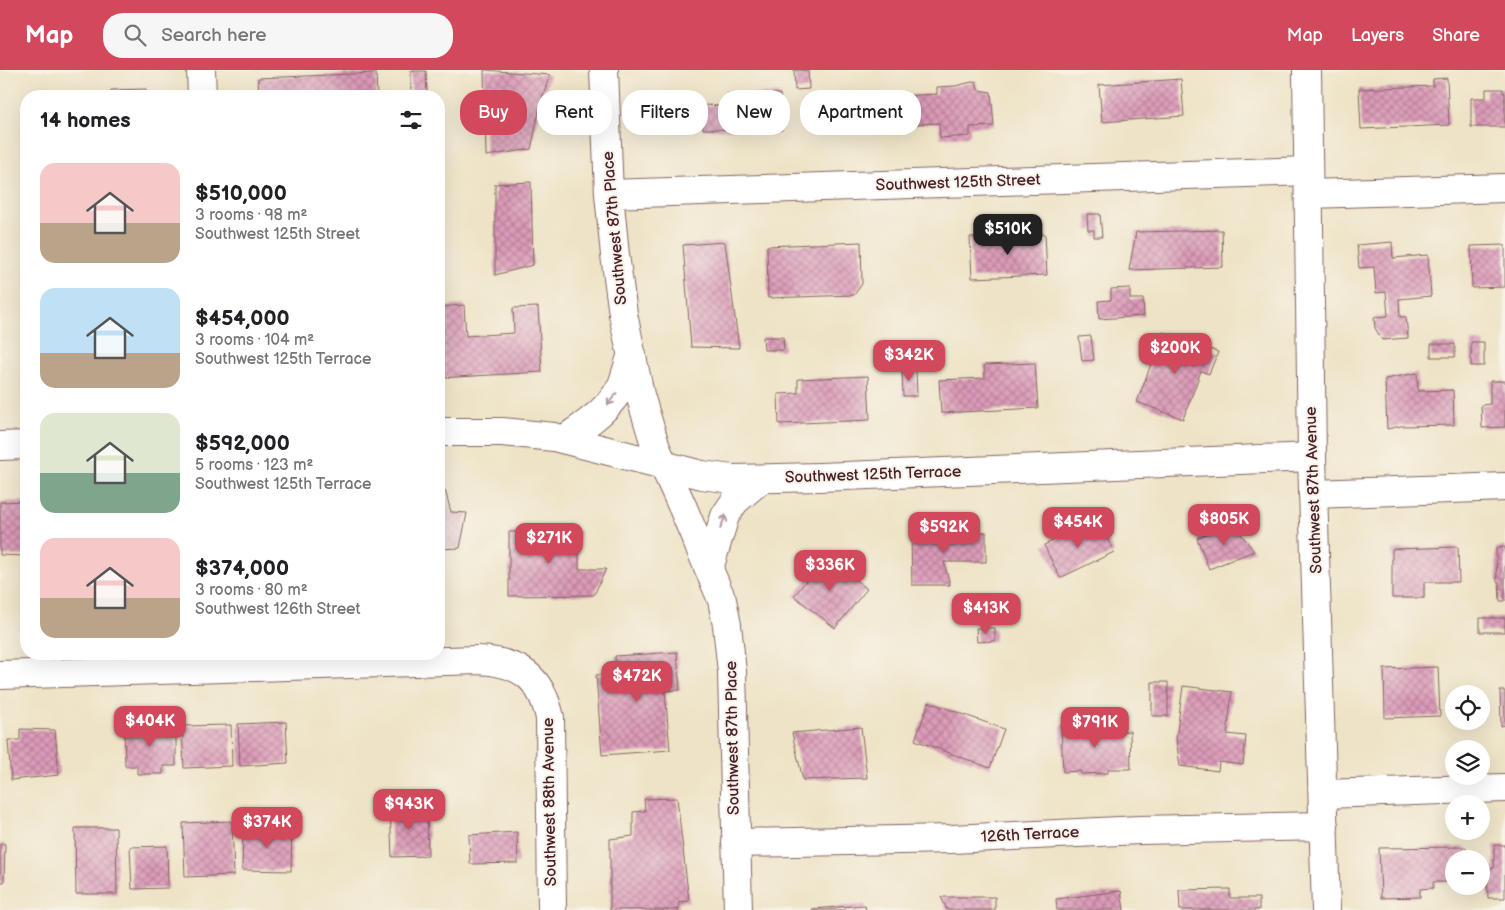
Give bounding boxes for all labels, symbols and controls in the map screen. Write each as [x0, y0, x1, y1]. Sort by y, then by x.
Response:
search box [103, 13, 453, 58]
text: Map [25, 21, 73, 50]
icon: search [121, 21, 149, 49]
text: Search here [161, 24, 267, 47]
text: Map [1287, 25, 1323, 46]
text: Layers [1351, 25, 1404, 46]
text: Share [1432, 25, 1480, 46]
chip: Buy [460, 90, 527, 135]
chip: Rent [537, 90, 612, 135]
chip: Filters [622, 90, 708, 135]
chip: New [718, 90, 790, 135]
chip: Apartment [800, 90, 921, 135]
icon: filters [397, 106, 425, 134]
text: 14 homes [40, 108, 131, 133]
street label: Southwest 87th Place [599, 150, 631, 306]
street label: Southwest 125th Street [875, 171, 1041, 195]
text: $510,000 [195, 181, 287, 206]
icon: home [80, 183, 140, 243]
text: 3 rooms · 98 m² [195, 206, 307, 225]
pin: $510K [973, 214, 1043, 256]
text: $510K [984, 220, 1032, 239]
text: Southwest 125th Street [195, 225, 360, 244]
text: $454,000 [195, 306, 290, 331]
icon: home [80, 308, 140, 368]
text: 3 rooms · 104 m² [195, 331, 314, 350]
pin: $200K [1140, 332, 1210, 375]
text: $200K [1150, 339, 1200, 358]
pin: $342K [874, 340, 944, 382]
text: $342K [884, 346, 934, 365]
text: Southwest 125th Terrace [195, 350, 372, 369]
one-way arrow [607, 392, 618, 405]
street label: Southwest 87th Avenue [1302, 406, 1326, 574]
text: $592,000 [195, 431, 290, 456]
icon: home [80, 433, 140, 493]
text: 5 rooms · 123 m² [195, 456, 313, 475]
street label: Southwest 125th Terrace [784, 462, 962, 488]
text: Southwest 125th Terrace [195, 475, 372, 494]
pin: $805K [1189, 504, 1259, 546]
pin: $454K [1043, 506, 1113, 549]
text: $805K [1199, 510, 1249, 529]
pin: $592K [909, 512, 979, 554]
text: $454K [1053, 513, 1103, 532]
one-way arrow [719, 515, 729, 530]
text: $592K [919, 518, 969, 537]
pin: $271K [514, 522, 584, 565]
text: $271K [526, 529, 572, 548]
pin: $336K [795, 550, 865, 592]
text: $374,000 [195, 556, 289, 581]
text: $336K [805, 556, 855, 575]
icon: home [80, 558, 140, 618]
text: 3 rooms · 80 m² [195, 581, 308, 600]
pin: $413K [951, 592, 1021, 635]
text: $413K [963, 599, 1009, 618]
text: Southwest 126th Street [195, 600, 361, 619]
pin: $472K [602, 660, 672, 703]
street label: Southwest 87th Place [722, 660, 744, 815]
text: $472K [612, 667, 662, 686]
map controls [1445, 685, 1490, 895]
button: locate [1445, 685, 1490, 730]
pin: $404K [115, 706, 185, 748]
pin: $791K [1060, 706, 1130, 749]
text: $404K [125, 712, 175, 731]
text: $791K [1072, 713, 1118, 732]
street label: Southwest 88th Avenue [539, 717, 561, 887]
button: layers [1445, 740, 1490, 785]
pin: $943K [374, 788, 444, 831]
text: $943K [384, 795, 434, 814]
button: + [1445, 795, 1490, 840]
pin: $374K [232, 806, 302, 849]
text: $374K [242, 813, 292, 832]
street label: 126th Terrace [980, 823, 1080, 847]
button: − [1445, 850, 1490, 895]

